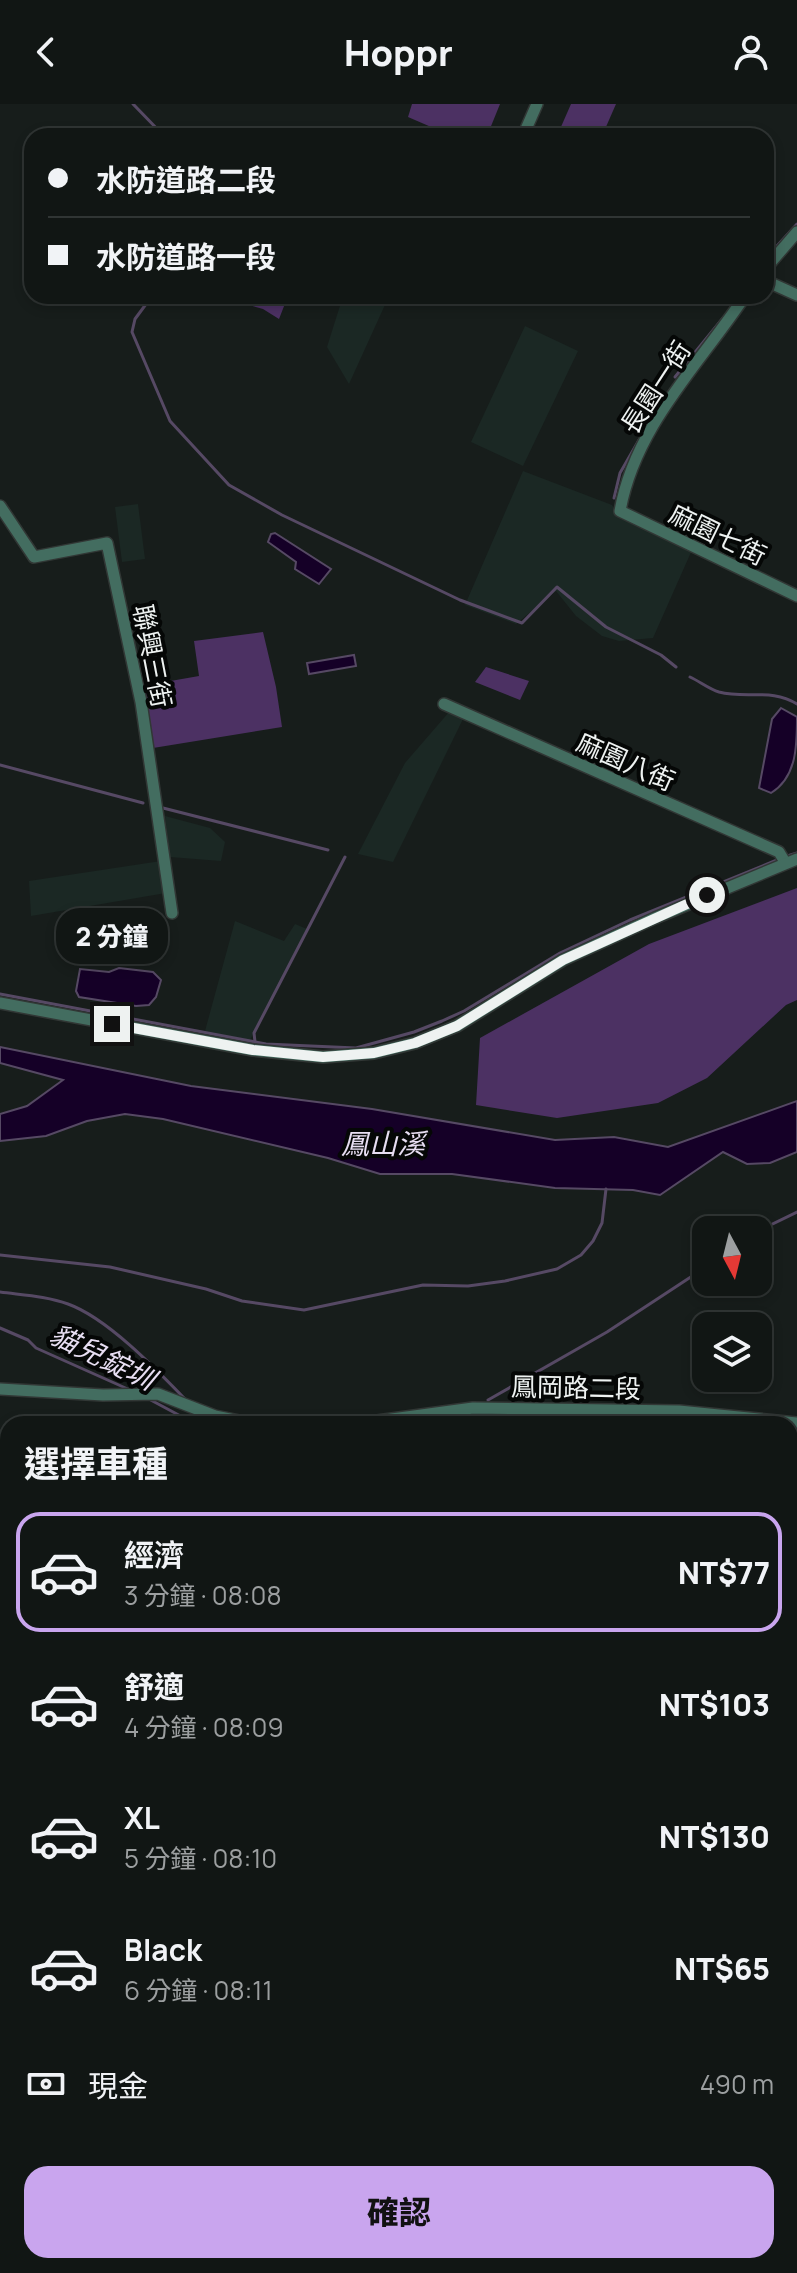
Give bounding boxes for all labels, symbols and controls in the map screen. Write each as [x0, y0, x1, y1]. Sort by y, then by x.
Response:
text: Hoppr [344, 28, 453, 77]
icon: back [24, 30, 68, 74]
icon: person [729, 30, 773, 74]
text: 水防道路二段 [96, 159, 276, 200]
text: 水防道路一段 [96, 236, 276, 277]
street label: 長園一街 [612, 334, 698, 440]
street label: 麻園七街 [663, 495, 773, 573]
street label: 聯興三街 [125, 602, 181, 710]
street label: 麻園八街 [571, 723, 681, 799]
route start [689, 877, 725, 913]
callout: 2 分鐘 [56, 908, 168, 964]
text: 2 分鐘 [76, 918, 148, 954]
route end [94, 1006, 130, 1042]
water label: 鳳山溪 [341, 1124, 429, 1162]
north arrow [692, 1216, 772, 1296]
map controls [692, 1216, 772, 1392]
button: layers [692, 1312, 772, 1392]
water label: 貓兒錠圳 [44, 1314, 165, 1399]
street label: 鳳岡路二段 [511, 1368, 641, 1406]
text: 選擇車種 [24, 1439, 168, 1488]
text: 經濟 [124, 1534, 184, 1575]
icon: car [28, 1536, 100, 1608]
text: NT$77 [678, 1552, 770, 1593]
text: 3 分鐘 · 08:08 [124, 1577, 282, 1613]
text: 舒適 [124, 1666, 184, 1707]
icon: car [28, 1668, 100, 1740]
text: NT$103 [659, 1684, 770, 1725]
text: 4 分鐘 · 08:09 [124, 1709, 284, 1745]
text: XL [124, 1797, 160, 1838]
icon: car [28, 1800, 100, 1872]
text: NT$130 [659, 1816, 770, 1857]
text: 5 分鐘 · 08:10 [124, 1840, 277, 1876]
text: Black [124, 1929, 202, 1970]
icon: car [28, 1932, 100, 2004]
text: NT$65 [674, 1948, 770, 1989]
text: 6 分鐘 · 08:11 [124, 1972, 273, 2008]
icon: cash [24, 2062, 68, 2106]
text: 現金 [88, 2065, 148, 2106]
text: 490 m [700, 2066, 774, 2102]
button: 確認 [24, 2166, 774, 2258]

